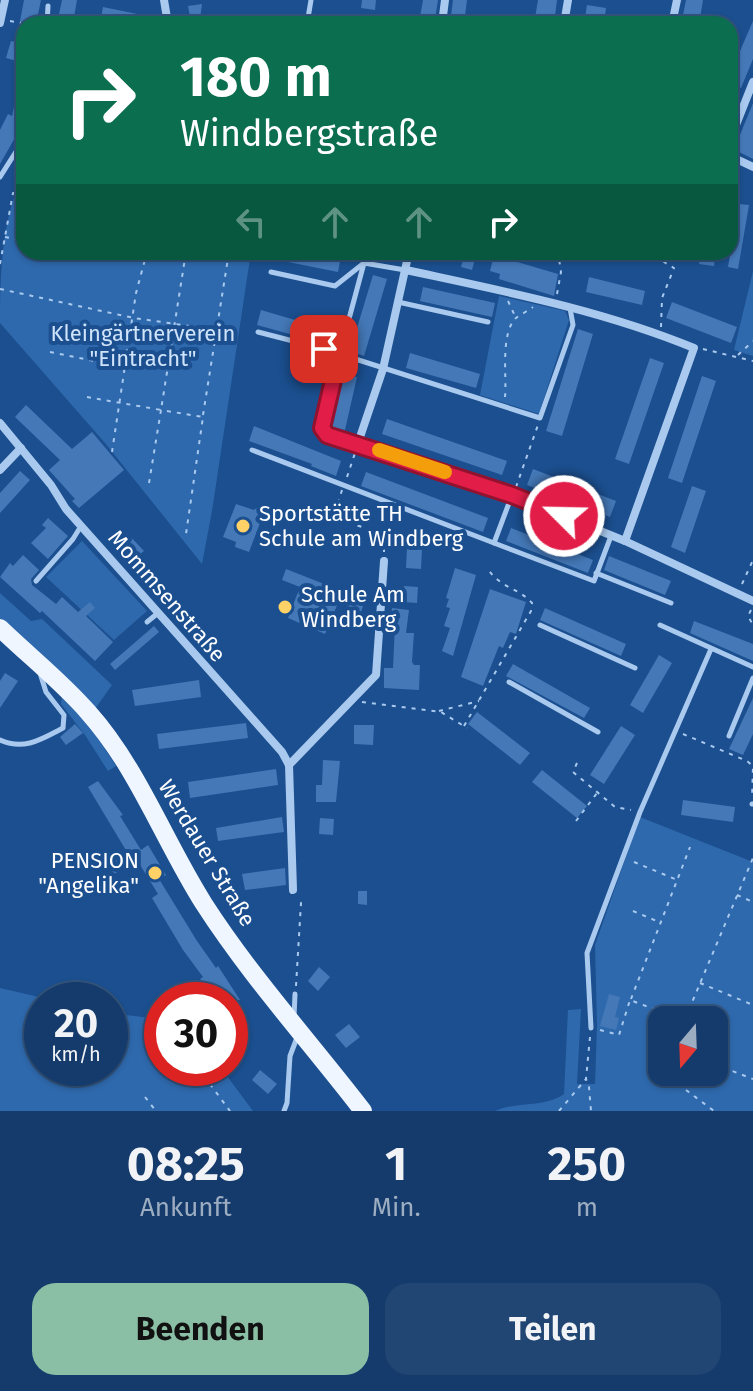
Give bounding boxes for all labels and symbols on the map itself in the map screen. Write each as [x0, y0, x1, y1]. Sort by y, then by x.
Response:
pin [290, 315, 358, 383]
park label: Kleingärtnerverein "Eintracht" [51, 320, 235, 372]
position arrow [522, 474, 606, 558]
place label: Sportstätte TH Schule am Windberg [259, 500, 464, 552]
marker: Sportstätte TH Schule am Windberg [234, 517, 252, 535]
street label: Mommsenstraße [102, 525, 232, 667]
place label: Schule Am Windberg [301, 581, 405, 633]
marker: Schule Am Windberg [276, 598, 294, 616]
street label: Werdauer Straße [153, 775, 261, 931]
place label: PENSION "Angelika" [38, 847, 139, 899]
marker: PENSION "Angelika" [146, 864, 164, 882]
speed limit sign: 30 [144, 982, 248, 1086]
north arrow [648, 1006, 728, 1086]

